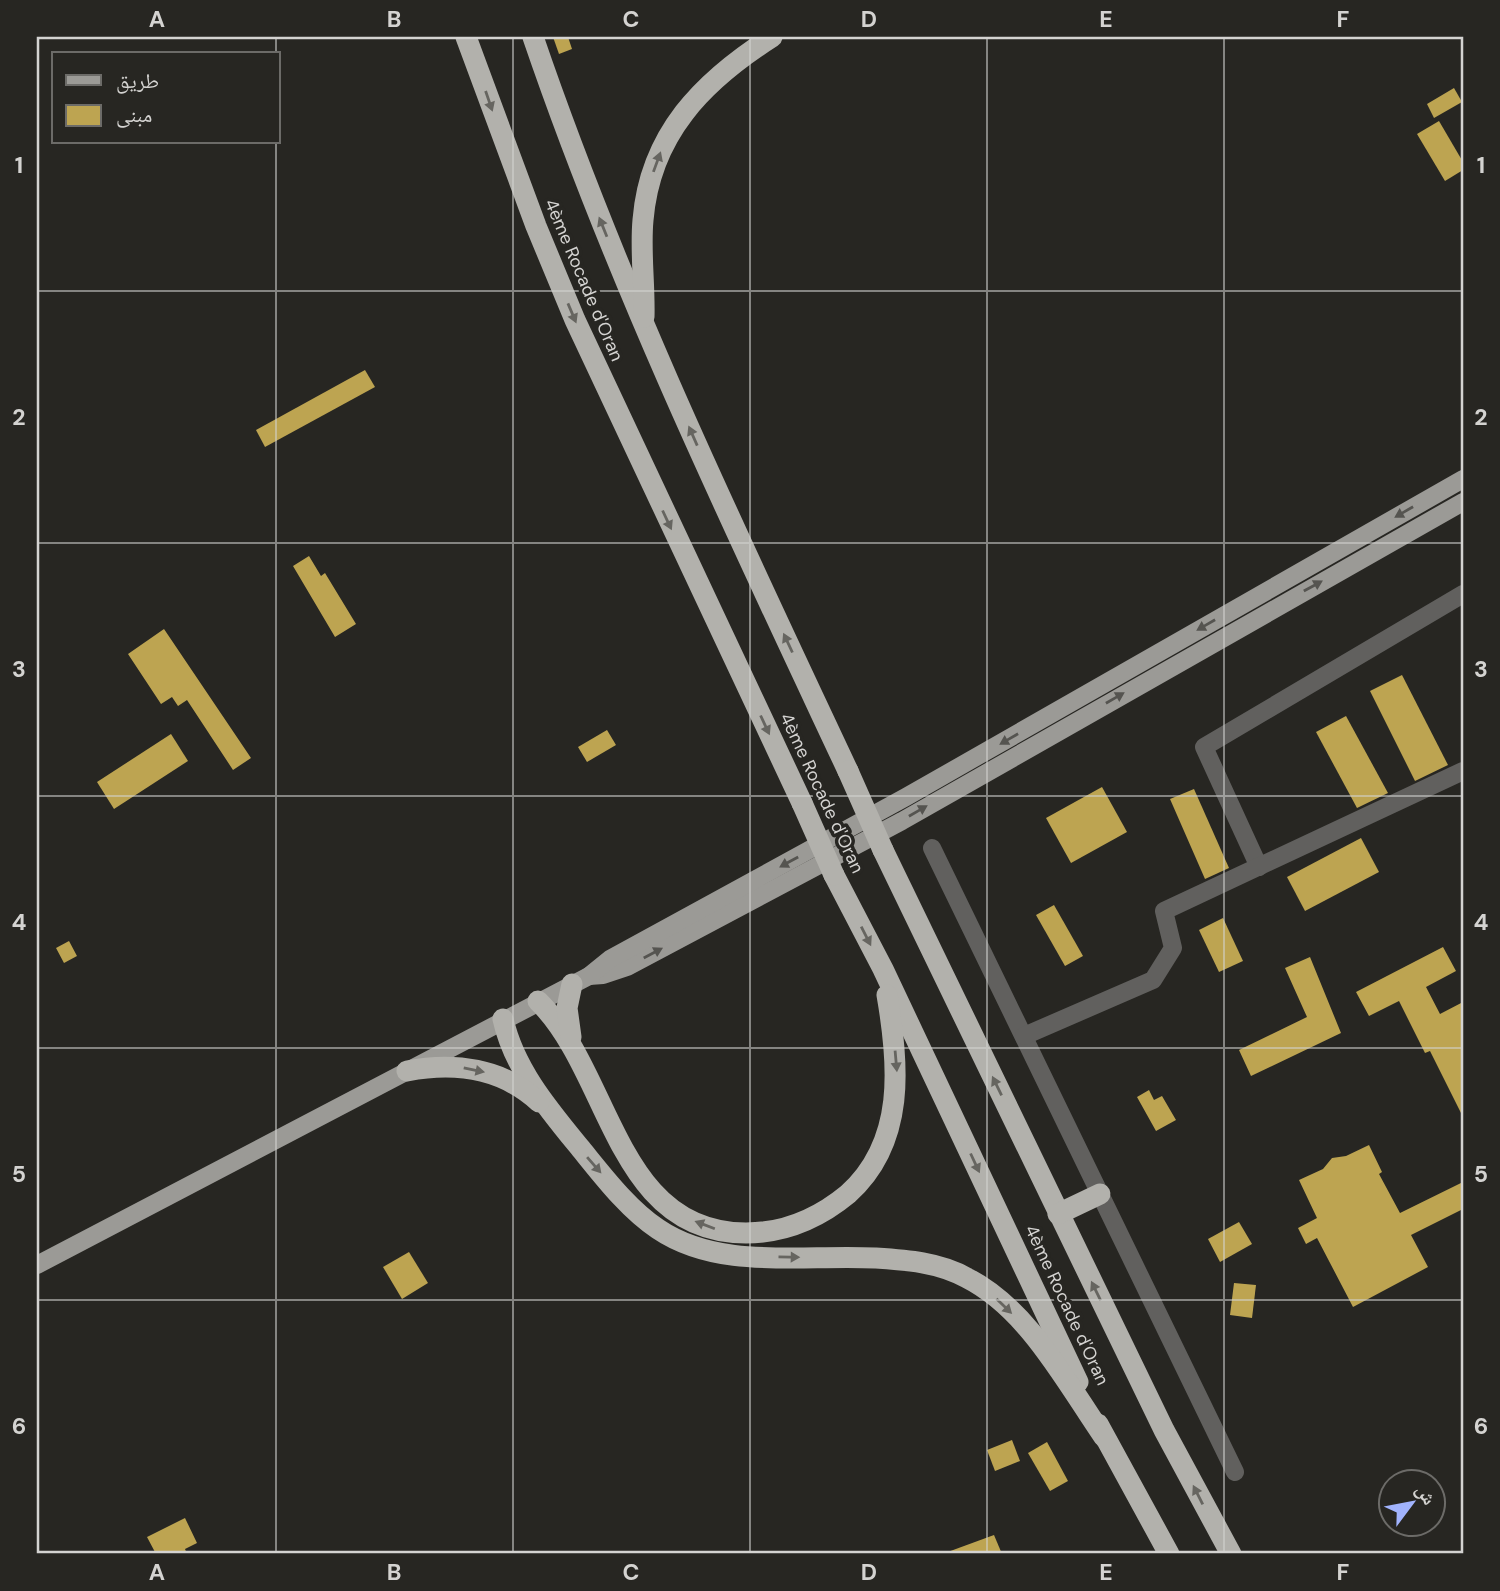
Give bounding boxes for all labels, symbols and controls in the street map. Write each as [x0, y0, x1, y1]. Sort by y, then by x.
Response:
text: A [149, 4, 165, 34]
text: B [387, 4, 401, 34]
text: C [623, 4, 639, 34]
text: D [861, 4, 877, 34]
text: E [1099, 4, 1113, 34]
text: F [1337, 4, 1350, 34]
legend [52, 52, 280, 144]
text: طريق [116, 67, 159, 95]
one-way arrow [484, 91, 495, 112]
text: مبنى [116, 101, 152, 129]
text: 1 [15, 150, 23, 180]
text: 1 [1477, 150, 1485, 180]
one-way arrow [652, 152, 663, 173]
street label: 4ème Rocade d'Oran [539, 195, 629, 365]
one-way arrow [597, 217, 608, 238]
one-way arrow [566, 303, 578, 323]
text: 2 [12, 402, 26, 432]
text: 2 [1474, 402, 1488, 432]
one-way arrow [687, 426, 699, 446]
one-way arrow [1394, 506, 1413, 518]
one-way arrow [661, 510, 673, 530]
one-way arrow [1304, 580, 1323, 592]
one-way arrow [1196, 619, 1216, 631]
one-way arrow [782, 633, 794, 653]
text: 3 [12, 654, 26, 684]
text: 3 [1474, 654, 1488, 684]
one-way arrow [1105, 692, 1125, 704]
street label: 4ème Rocade d'Oran [774, 709, 870, 877]
one-way arrow [759, 715, 770, 735]
one-way arrow [999, 733, 1019, 745]
one-way arrow [908, 806, 928, 818]
one-way arrow [779, 856, 799, 868]
text: 4 [12, 907, 27, 937]
text: 4 [1474, 907, 1489, 937]
one-way arrow [860, 926, 871, 946]
one-way arrow [643, 948, 663, 960]
one-way arrow [891, 1050, 902, 1072]
one-way arrow [463, 1064, 485, 1075]
one-way arrow [991, 1076, 1002, 1096]
one-way arrow [969, 1153, 980, 1173]
one-way arrow [586, 1156, 602, 1174]
text: 5 [12, 1159, 26, 1189]
text: 5 [1474, 1159, 1488, 1189]
one-way arrow [694, 1219, 715, 1230]
street label: 4ème Rocade d'Oran [1019, 1221, 1115, 1389]
one-way arrow [778, 1251, 800, 1263]
one-way arrow [1091, 1281, 1102, 1301]
one-way arrow [996, 1298, 1012, 1314]
text: 6 [12, 1411, 26, 1441]
text: 6 [1474, 1411, 1488, 1441]
north arrow [1378, 1468, 1448, 1538]
text: ش [1410, 1479, 1442, 1509]
one-way arrow [1192, 1484, 1204, 1504]
text: A [149, 1557, 165, 1587]
text: B [387, 1557, 401, 1587]
text: C [623, 1557, 639, 1587]
text: D [861, 1557, 877, 1587]
text: E [1099, 1557, 1113, 1587]
text: F [1337, 1557, 1350, 1587]

